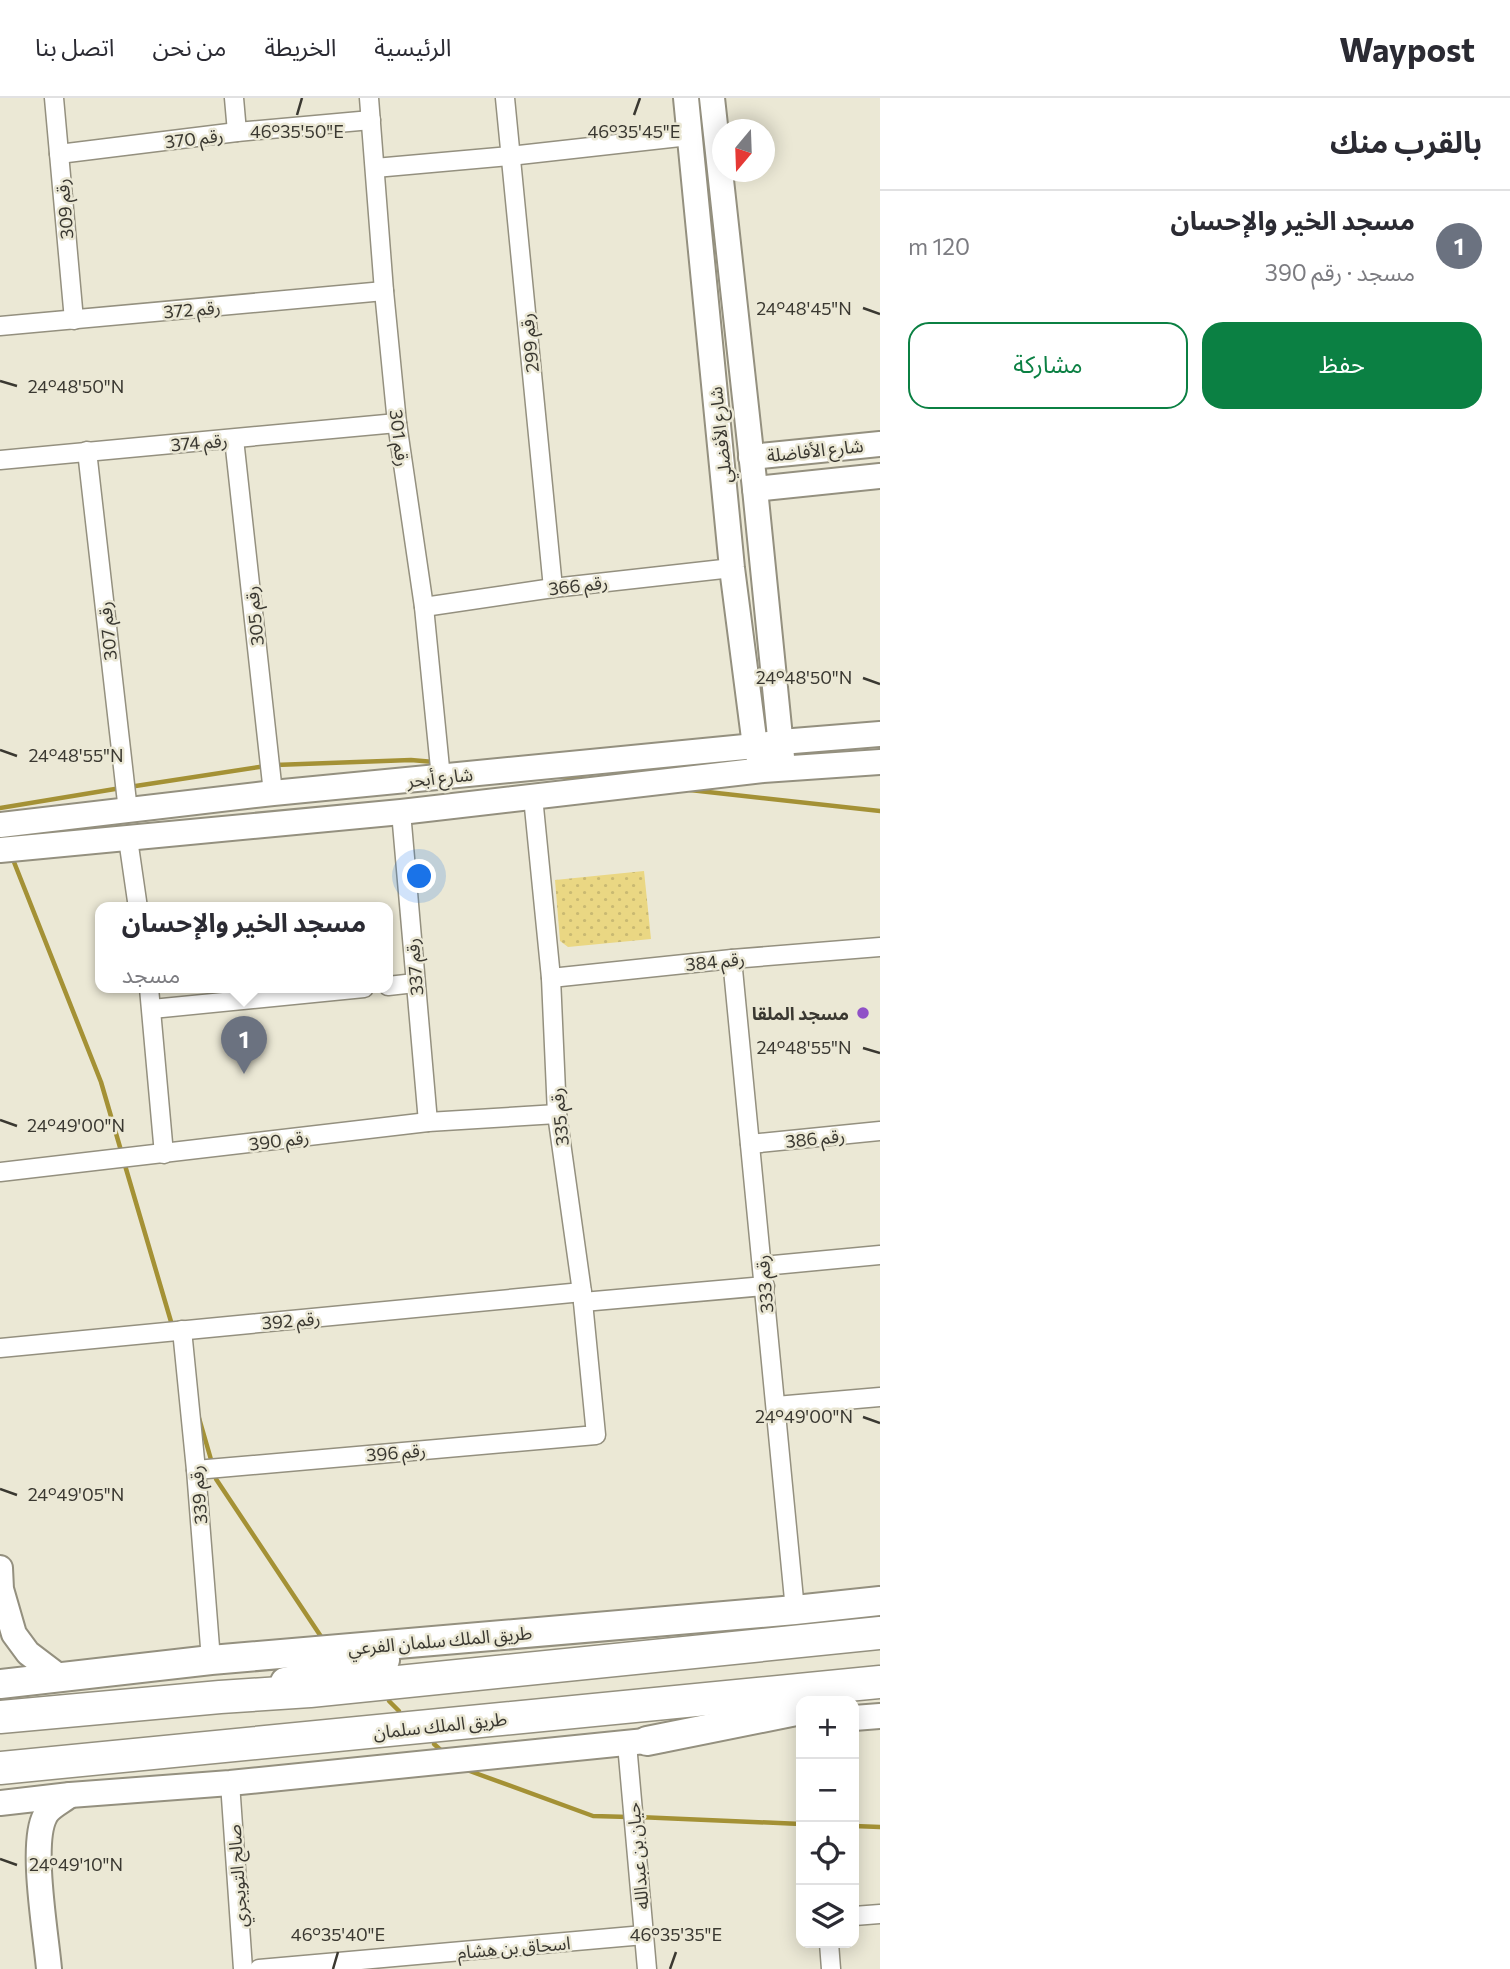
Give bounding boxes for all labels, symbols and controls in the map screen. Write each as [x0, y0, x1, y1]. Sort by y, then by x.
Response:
text: Waypost [1339, 28, 1475, 69]
text: اتصل بنا [35, 32, 114, 61]
text: من نحن [152, 32, 226, 61]
text: الخريطة [264, 32, 336, 61]
text: الرئيسية [374, 32, 452, 61]
north arrow [712, 119, 775, 182]
text: 46°35'50"E [250, 120, 344, 142]
text: 46°35'45"E [588, 120, 680, 142]
text: بالقرب منك [1330, 122, 1482, 159]
street label: رقم 370 [163, 123, 225, 155]
street label: رقم 309 [50, 178, 81, 240]
text: مسجد الخير والإحسان [1171, 204, 1415, 235]
text: 120 m [908, 232, 970, 260]
text: 1 [1454, 232, 1464, 260]
text: مسجد · رقم 390 [1265, 258, 1415, 286]
street label: رقم 372 [162, 296, 222, 325]
text: 24°48'45"N [756, 297, 852, 319]
street label: رقم 299 [515, 312, 546, 374]
button: مشاركة [908, 322, 1188, 409]
button: حفظ [1202, 322, 1482, 409]
text: 24°48'50"N [28, 375, 124, 397]
street label: شارع الأفضلي [704, 385, 740, 484]
street label: رقم 301 [383, 408, 414, 468]
street label: رقم 374 [170, 429, 229, 458]
street label: شارع الأفاضلة [766, 434, 865, 470]
street label: رقم 366 [547, 570, 609, 603]
street label: رقم 305 [240, 585, 271, 647]
street label: رقم 307 [93, 600, 124, 662]
text: 24°48'50"N [756, 666, 852, 688]
text: 24°48'55"N [28, 744, 124, 766]
street label: شارع أبحر [405, 763, 474, 795]
your location [402, 859, 436, 893]
popup [95, 902, 393, 993]
text: مسجد الخير والإحسان [122, 906, 366, 937]
street label: رقم 337 [401, 937, 430, 997]
street label: رقم 384 [684, 947, 746, 978]
text: مسجد [122, 960, 180, 988]
place label: مسجد الملقا [752, 1002, 849, 1024]
marker: مسجد الملقا [855, 1005, 871, 1021]
pin: 1 [221, 1016, 267, 1074]
text: 24°48'55"N [756, 1036, 852, 1058]
street label: رقم 335 [545, 1086, 576, 1147]
text: 24°49'00"N [27, 1114, 125, 1136]
street label: رقم 386 [784, 1124, 846, 1155]
street label: رقم 390 [248, 1125, 311, 1158]
street label: رقم 333 [750, 1254, 780, 1314]
street label: رقم 392 [261, 1306, 322, 1337]
text: 24°49'00"N [755, 1405, 853, 1427]
street label: رقم 396 [365, 1438, 427, 1469]
street label: رقم 339 [184, 1464, 215, 1525]
text: 24°49'05"N [28, 1483, 124, 1505]
street label: طريق الملك سلمان الفرعي [347, 1621, 533, 1662]
map controls [796, 1696, 859, 1948]
button: + [796, 1696, 859, 1759]
street label: طريق الملك سلمان [372, 1707, 508, 1744]
button: − [796, 1759, 859, 1822]
street label: حيان بن عبدالله [621, 1801, 654, 1911]
button: locate [796, 1822, 859, 1885]
street label: صالح التويجري [222, 1824, 255, 1928]
text: 24°49'10"N [29, 1853, 123, 1875]
button: layers [796, 1885, 859, 1948]
text: 46°35'40"E [291, 1923, 385, 1945]
text: 46°35'35"E [630, 1923, 722, 1945]
street label: اسحاق بن هشام [457, 1931, 572, 1967]

